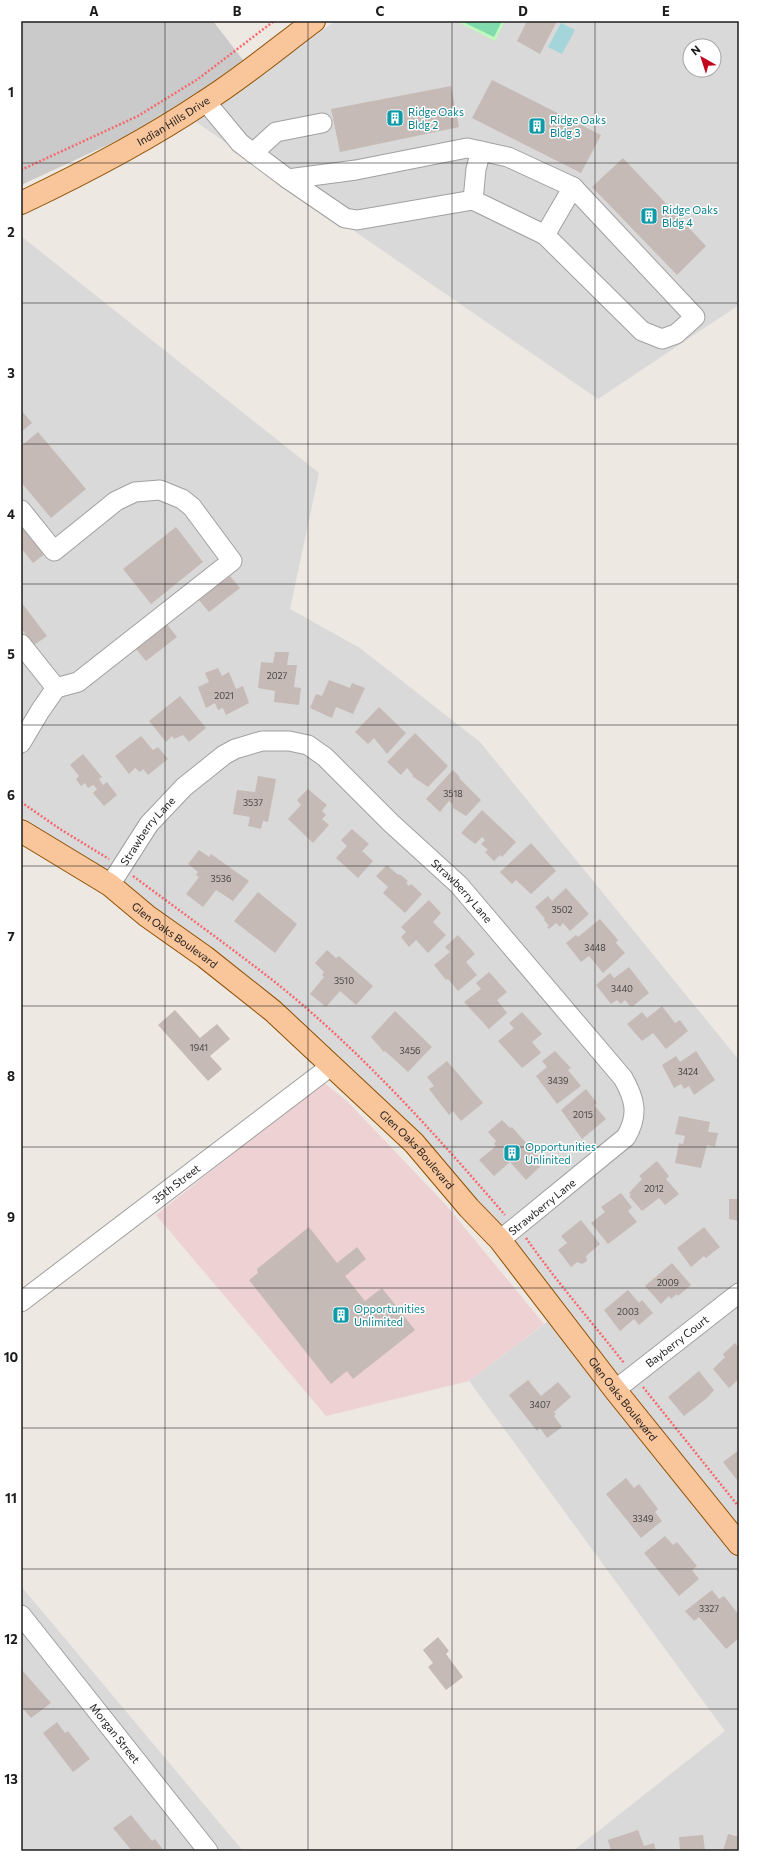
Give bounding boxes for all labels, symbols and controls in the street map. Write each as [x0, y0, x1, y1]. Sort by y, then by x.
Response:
text: A [89, 3, 99, 19]
text: B [233, 3, 242, 19]
text: C [376, 3, 385, 19]
text: D [518, 3, 528, 19]
text: E [662, 3, 670, 19]
north arrow [682, 38, 722, 78]
text: N [688, 42, 703, 57]
text: 1 [8, 84, 14, 100]
street label: Indian Hills Drive [134, 93, 212, 148]
place label: Ridge Oaks Bldg 2 [408, 105, 464, 131]
building icon: Ridge Oaks Bldg 2 [385, 108, 405, 128]
place label: Ridge Oaks Bldg 3 [550, 113, 606, 139]
building icon: Ridge Oaks Bldg 3 [527, 116, 547, 136]
place label: Ridge Oaks Bldg 4 [662, 203, 718, 229]
building icon: Ridge Oaks Bldg 4 [639, 206, 659, 226]
text: 2 [7, 224, 15, 240]
text: 3 [7, 365, 15, 381]
text: 4 [7, 506, 15, 522]
text: 5 [7, 646, 15, 662]
house number: 2027 [267, 670, 288, 681]
house number: 2021 [214, 690, 234, 701]
text: 6 [7, 787, 15, 803]
house number: 3518 [443, 788, 463, 799]
street label: Strawberry Lane [117, 794, 178, 867]
house number: 3537 [243, 797, 263, 808]
street label: Strawberry Lane [429, 856, 495, 925]
house number: 3536 [211, 873, 231, 884]
street label: Glen Oaks Boulevard [129, 899, 220, 971]
house number: 3502 [551, 904, 573, 915]
text: 7 [7, 928, 15, 944]
house number: 3448 [584, 942, 606, 953]
house number: 3510 [334, 975, 354, 986]
house number: 3440 [611, 983, 633, 994]
house number: 1941 [190, 1042, 208, 1053]
house number: 3456 [399, 1045, 421, 1056]
house number: 3424 [678, 1066, 699, 1077]
text: 8 [7, 1068, 15, 1084]
house number: 3439 [547, 1075, 569, 1086]
street label: Glen Oaks Boulevard [377, 1107, 457, 1191]
house number: 2015 [573, 1109, 593, 1120]
place label: Opportunities Unlinited [525, 1140, 596, 1166]
building icon: Opportunities Unlinited [502, 1143, 522, 1163]
street label: 35th Street [149, 1161, 203, 1206]
street label: Strawberry Lane [505, 1175, 578, 1238]
house number: 2012 [644, 1183, 664, 1194]
text: 9 [7, 1209, 15, 1225]
house number: 2009 [657, 1277, 679, 1288]
place label: Opportunities Unlimited [354, 1302, 425, 1328]
building icon: Opportunities Unlimited [331, 1305, 351, 1325]
house number: 2003 [617, 1306, 639, 1317]
street label: Bayberry Court [643, 1312, 711, 1370]
text: 10 [4, 1349, 19, 1365]
street label: Glen Oaks Boulevard [586, 1354, 660, 1443]
house number: 3407 [529, 1399, 551, 1410]
text: 11 [5, 1490, 17, 1506]
house number: 3349 [632, 1513, 654, 1524]
house number: 3327 [699, 1603, 719, 1614]
text: 12 [4, 1631, 18, 1647]
street label: Morgan Street [87, 1701, 143, 1766]
text: 13 [4, 1771, 18, 1787]

